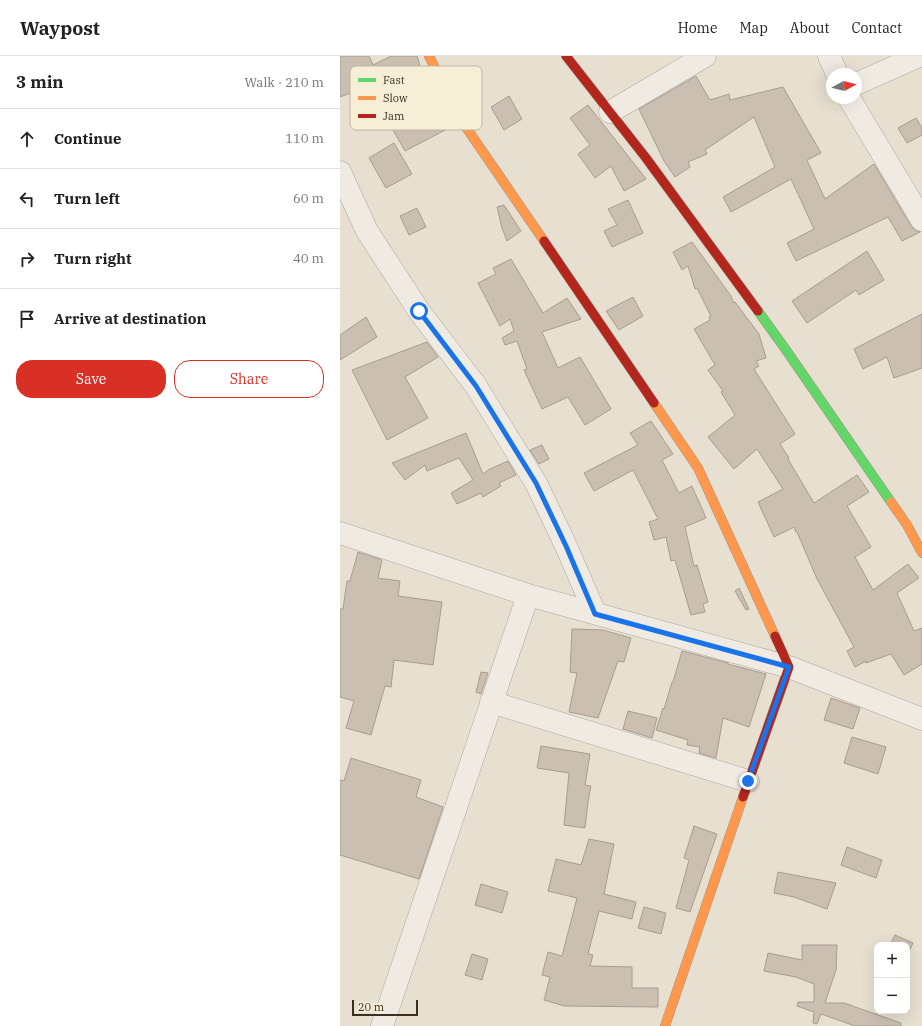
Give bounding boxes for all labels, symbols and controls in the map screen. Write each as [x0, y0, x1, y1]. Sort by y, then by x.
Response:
text: Waypost [20, 16, 100, 40]
text: Home [678, 19, 717, 37]
text: Map [739, 19, 768, 37]
text: About [790, 19, 829, 37]
text: Contact [851, 19, 902, 37]
legend [350, 66, 482, 130]
north arrow [826, 68, 862, 104]
text: 3 min [16, 71, 64, 93]
text: Fast [383, 73, 405, 87]
text: Walk · 210 m [245, 74, 324, 91]
text: Slow [383, 91, 408, 105]
text: Jam [383, 109, 405, 123]
icon: ahead [16, 128, 38, 150]
text: Continue [54, 129, 121, 148]
text: 110 m [285, 130, 324, 147]
icon: left [16, 188, 38, 210]
text: Turn left [54, 189, 120, 208]
text: 60 m [293, 190, 324, 207]
icon: right [16, 248, 38, 270]
text: Turn right [54, 249, 132, 268]
text: 40 m [293, 250, 324, 267]
route start [410, 302, 428, 320]
icon: arrive [16, 308, 38, 330]
text: Arrive at destination [54, 309, 206, 328]
button: Save [16, 360, 166, 398]
button: Share [174, 360, 324, 398]
route end [739, 772, 757, 790]
map controls [874, 942, 910, 1014]
button: + [874, 942, 910, 978]
button: − [874, 978, 910, 1014]
scale bar [352, 998, 418, 1017]
text: 20 m [358, 1000, 384, 1014]

